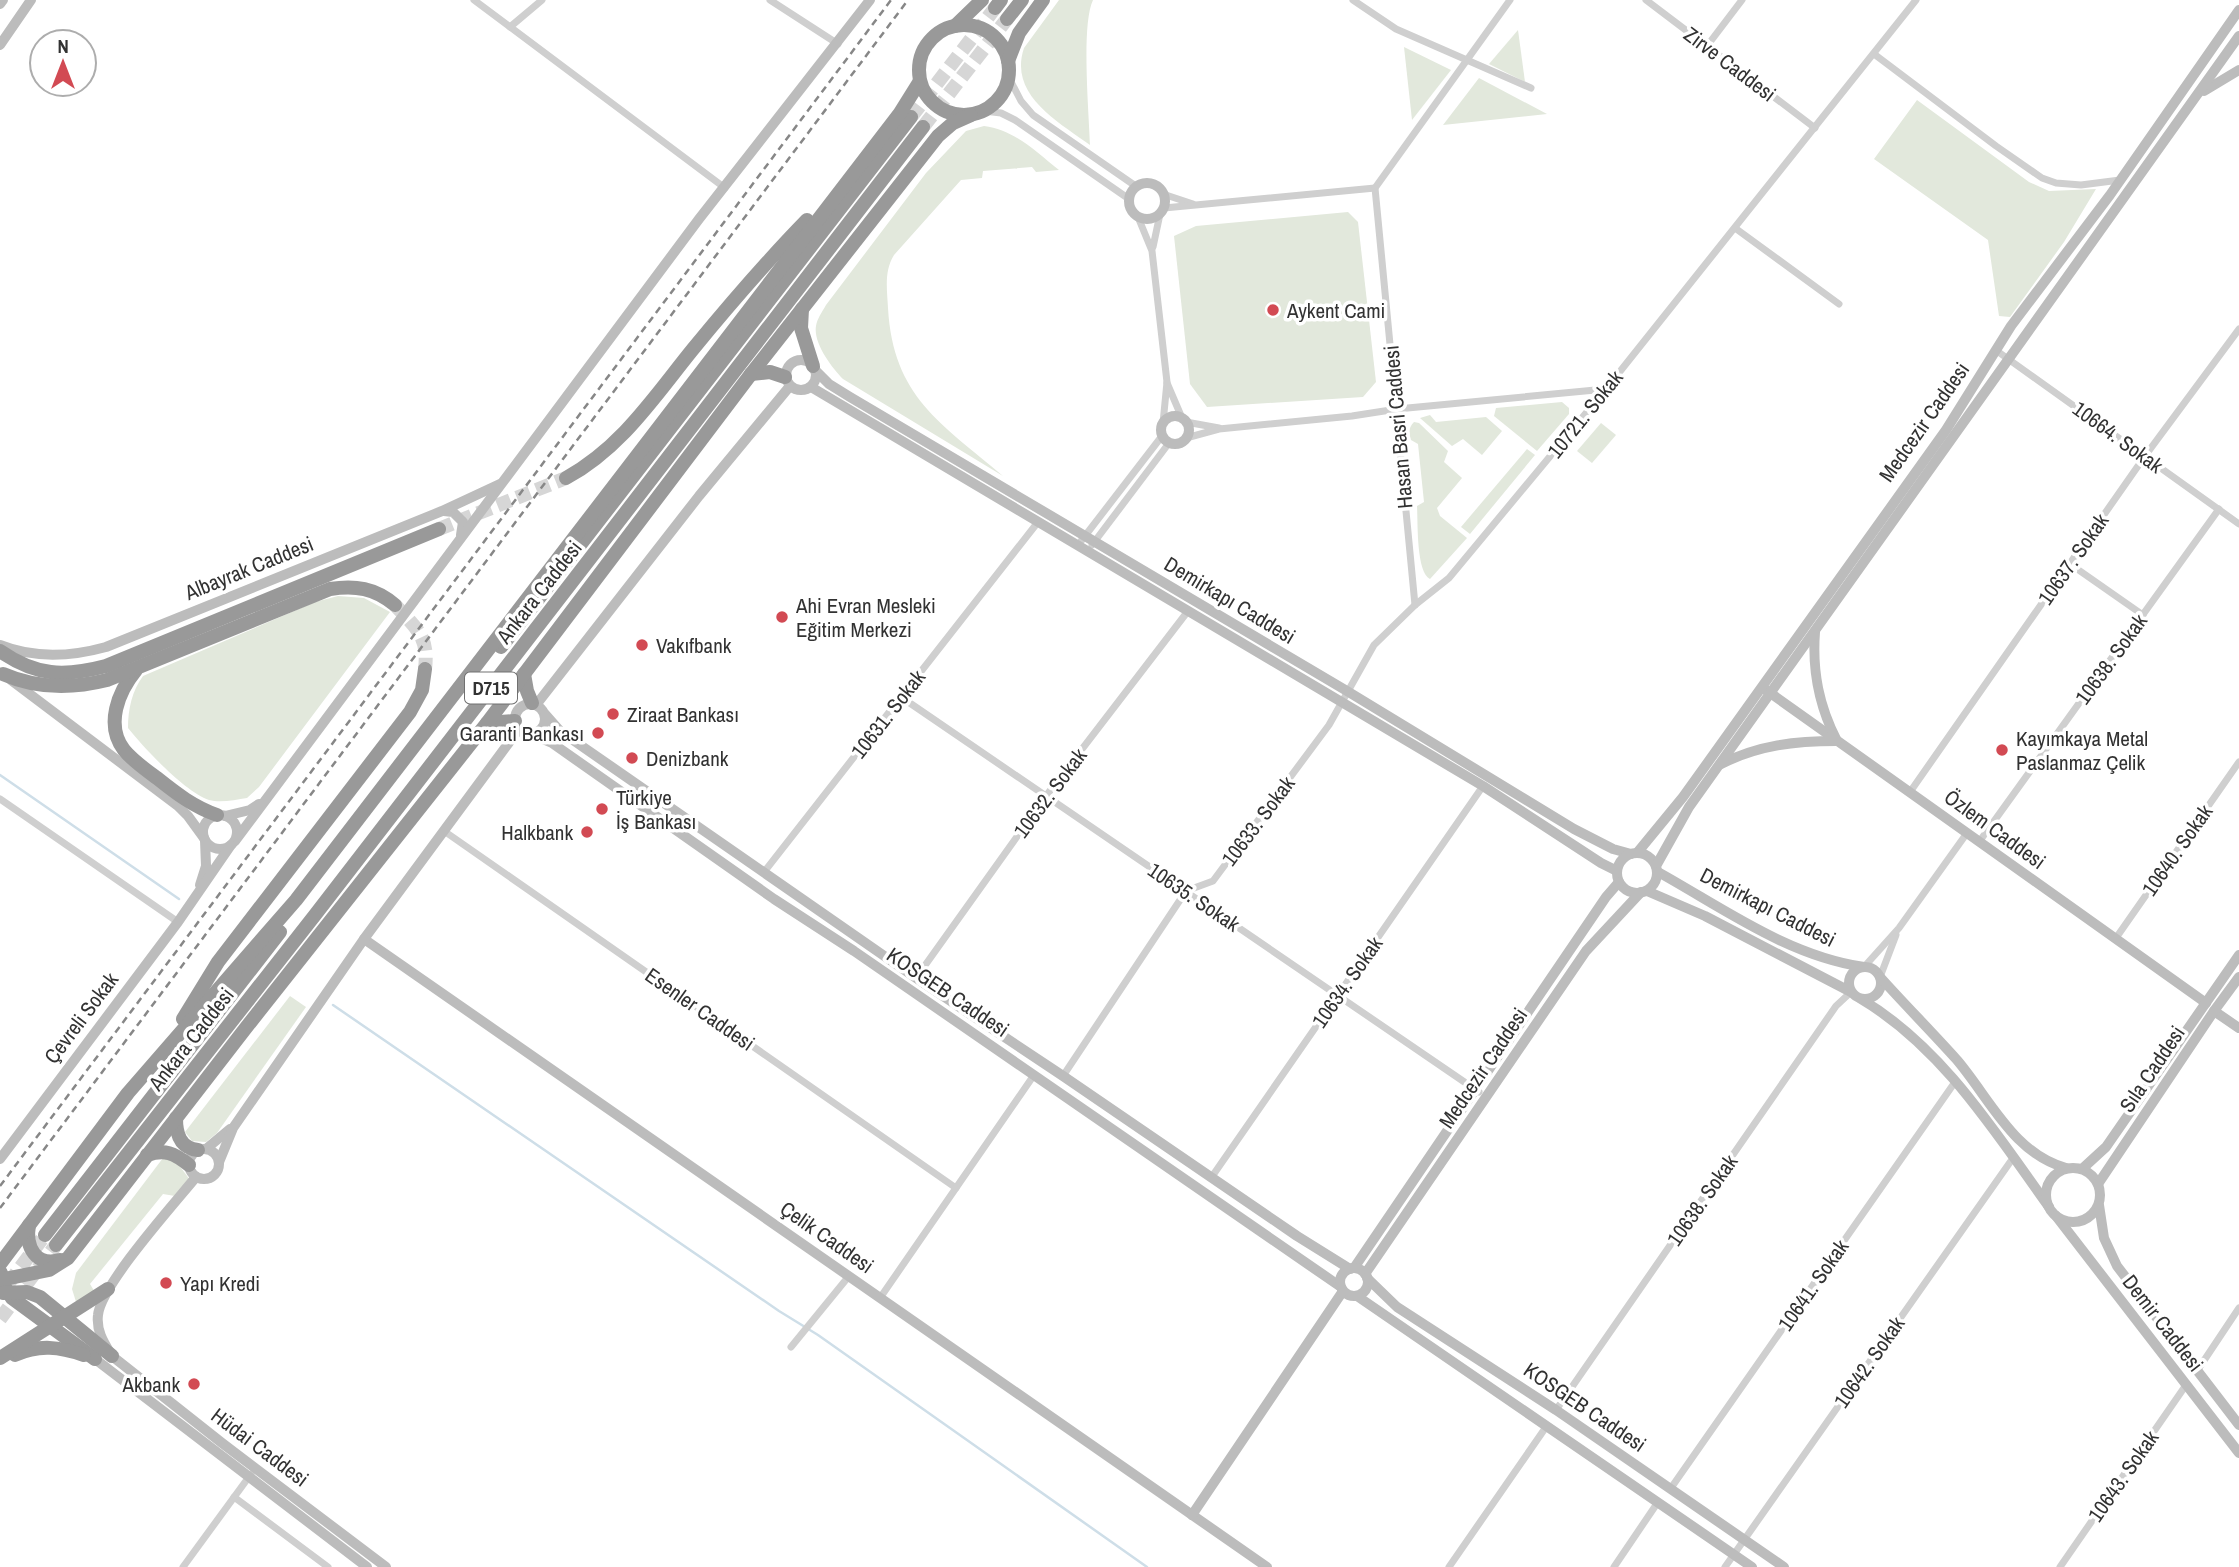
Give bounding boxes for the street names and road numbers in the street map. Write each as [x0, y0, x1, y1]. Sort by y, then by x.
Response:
street label: Zirve Caddesi [1678, 20, 1782, 108]
street label: Hasan Basri Caddesi [1376, 344, 1420, 510]
street label: Medcezir Caddesi [1872, 356, 1976, 488]
street label: 10721. Sokak [1541, 364, 1630, 464]
street label: 10664. Sokak [2067, 394, 2169, 480]
street label: 10637. Sokak [2031, 507, 2115, 610]
street label: Albayrak Caddesi [180, 529, 317, 607]
street label: Ankara Caddesi [489, 534, 588, 650]
street label: Demirkapı Caddesi [1159, 549, 1301, 651]
street label: 10638. Sokak [2068, 608, 2154, 710]
street label: 10631. Sokak [844, 663, 932, 764]
road number: D715 [465, 673, 517, 704]
street label: 10632. Sokak [1007, 742, 1094, 844]
street label: 10633. Sokak [1215, 770, 1302, 872]
street label: Özlem Caddesi [1938, 782, 2052, 876]
street label: 10640. Sokak [2135, 798, 2219, 901]
street label: 10635. Sokak [1142, 856, 1246, 939]
street label: Demirkapı Caddesi [1695, 860, 1841, 954]
street label: 10634. Sokak [1305, 930, 1389, 1033]
street label: KOSGEB Caddesi [881, 940, 1015, 1044]
street label: Esenler Caddesi [640, 961, 760, 1057]
street label: Çevreli Sokak [37, 966, 125, 1070]
street label: Ankara Caddesi [141, 981, 240, 1097]
street label: Medcezir Caddesi [1432, 1002, 1534, 1134]
street label: Sıla Caddesi [2112, 1020, 2192, 1118]
street label: 10638. Sokak [1660, 1148, 1744, 1251]
street label: Çelik Caddesi [774, 1194, 880, 1280]
street label: 10641. Sokak [1771, 1233, 1855, 1336]
street label: Demir Caddesi [2116, 1268, 2210, 1378]
street label: 10642. Sokak [1827, 1310, 1911, 1413]
street label: KOSGEB Caddesi [1518, 1355, 1652, 1459]
street label: Hüdai Caddesi [205, 1401, 315, 1493]
street label: 10643. Sokak [2081, 1424, 2165, 1527]

